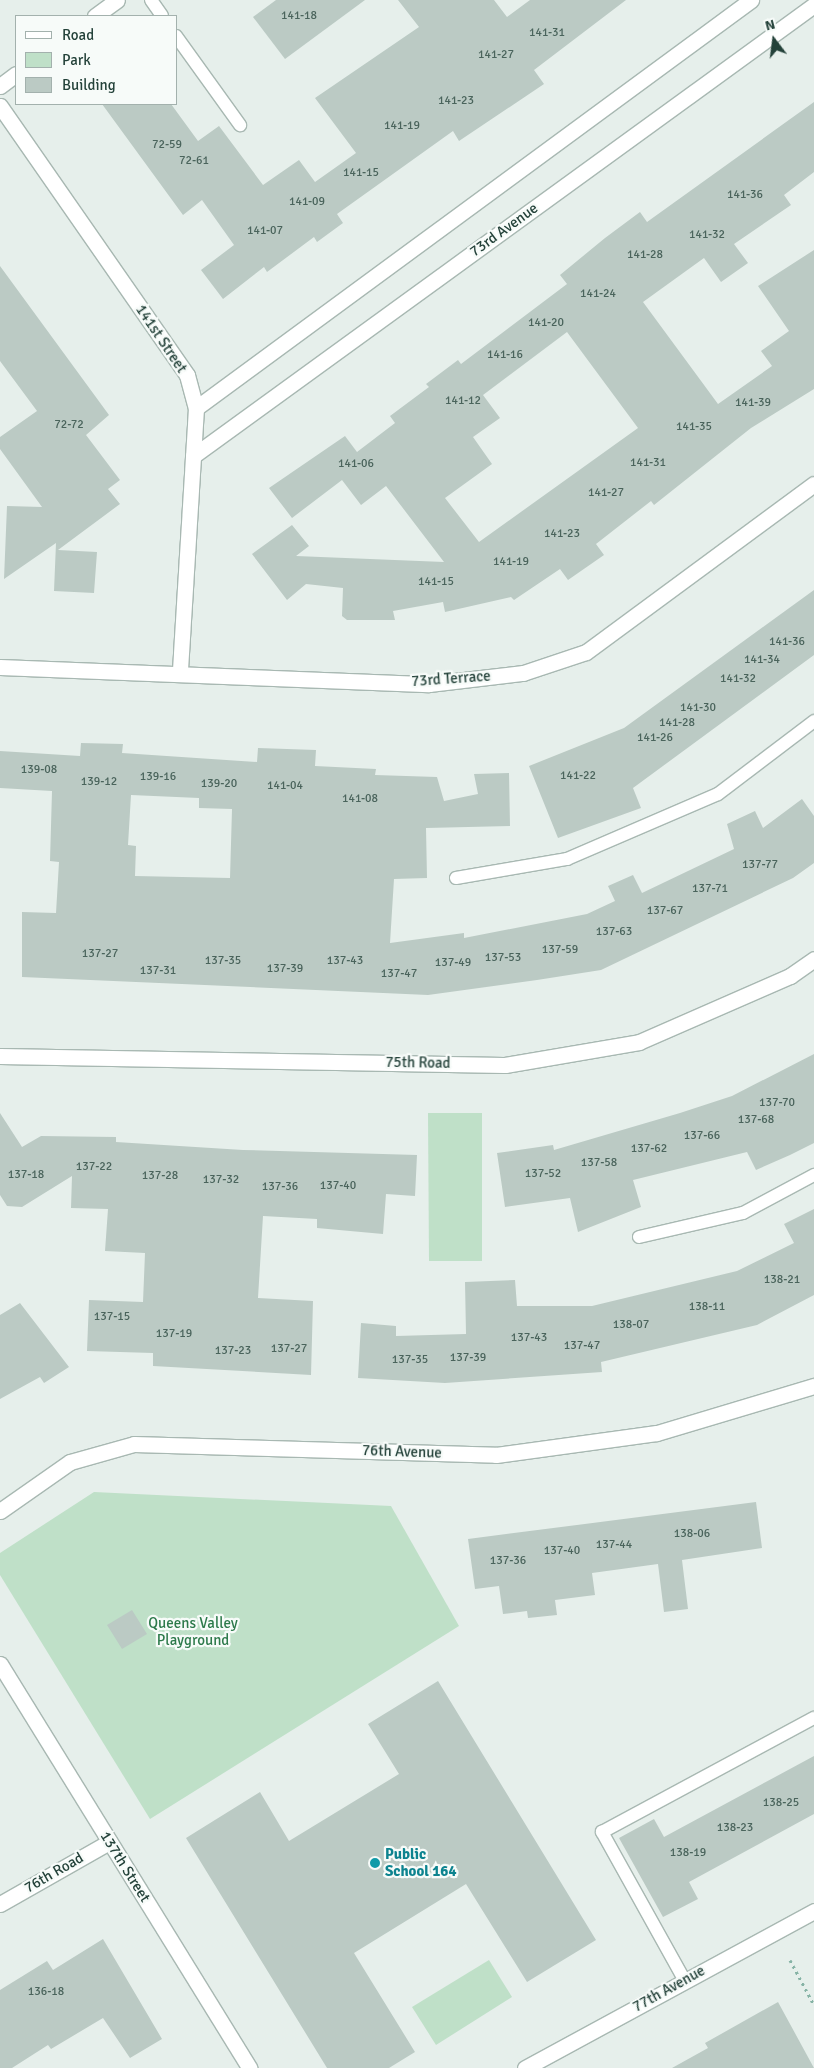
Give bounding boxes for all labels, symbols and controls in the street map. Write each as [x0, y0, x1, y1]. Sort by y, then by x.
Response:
house number: 141-18 [281, 9, 317, 23]
legend [15, 15, 178, 105]
north arrow [749, 15, 799, 65]
text: N [763, 16, 777, 35]
text: Road [62, 26, 94, 44]
house number: 141-31 [529, 26, 565, 40]
house number: 141-27 [478, 48, 514, 62]
text: Park [62, 51, 91, 69]
text: Building [62, 76, 116, 94]
house number: 141-23 [438, 94, 474, 108]
house number: 141-19 [384, 119, 420, 133]
house number: 72-59 [152, 138, 182, 152]
house number: 72-61 [179, 154, 209, 168]
house number: 141-15 [343, 166, 379, 180]
house number: 141-36 [727, 188, 763, 202]
house number: 141-09 [289, 195, 325, 209]
street label: 73rd Avenue [466, 199, 542, 261]
house number: 141-07 [247, 224, 283, 238]
house number: 141-32 [689, 228, 725, 242]
house number: 141-28 [627, 248, 663, 262]
house number: 141-24 [580, 287, 616, 301]
street label: 141st Street [132, 301, 190, 377]
house number: 141-20 [528, 316, 564, 330]
house number: 141-16 [487, 348, 523, 362]
house number: 141-12 [445, 394, 481, 408]
house number: 141-39 [735, 396, 771, 410]
house number: 72-72 [54, 418, 84, 432]
house number: 141-35 [676, 420, 712, 434]
house number: 141-31 [630, 456, 666, 470]
house number: 141-06 [338, 457, 374, 471]
house number: 141-27 [588, 486, 624, 500]
house number: 141-23 [544, 527, 580, 541]
house number: 141-19 [493, 555, 529, 569]
house number: 141-15 [418, 575, 454, 589]
house number: 141-36 [769, 635, 805, 649]
house number: 141-34 [744, 653, 780, 667]
street label: 73rd Terrace [411, 667, 491, 691]
house number: 141-32 [720, 672, 756, 686]
house number: 141-30 [680, 701, 716, 715]
house number: 141-28 [659, 716, 695, 730]
house number: 141-26 [637, 731, 673, 745]
house number: 139-08 [21, 763, 57, 777]
house number: 141-22 [560, 769, 596, 783]
house number: 139-16 [140, 770, 176, 784]
house number: 139-12 [81, 775, 117, 789]
house number: 139-20 [201, 777, 237, 791]
house number: 141-04 [267, 779, 303, 793]
house number: 141-08 [342, 792, 378, 806]
house number: 137-77 [742, 858, 778, 872]
house number: 137-71 [692, 882, 728, 896]
house number: 137-67 [647, 904, 683, 918]
house number: 137-63 [596, 925, 632, 939]
house number: 137-59 [542, 943, 578, 957]
house number: 137-27 [82, 947, 118, 961]
house number: 137-53 [485, 951, 521, 965]
house number: 137-35 [205, 954, 241, 968]
house number: 137-43 [327, 954, 363, 968]
house number: 137-49 [435, 956, 471, 970]
house number: 137-39 [267, 962, 303, 976]
house number: 137-31 [140, 964, 176, 978]
house number: 137-47 [381, 967, 417, 981]
street label: 75th Road [385, 1053, 451, 1073]
house number: 137-70 [759, 1096, 795, 1110]
house number: 137-68 [738, 1113, 774, 1127]
house number: 137-66 [684, 1129, 720, 1143]
house number: 137-62 [631, 1142, 667, 1156]
house number: 137-58 [581, 1156, 617, 1170]
house number: 137-22 [76, 1160, 112, 1174]
house number: 137-52 [525, 1167, 561, 1181]
house number: 137-18 [8, 1168, 44, 1182]
house number: 137-28 [142, 1169, 178, 1183]
house number: 137-32 [203, 1173, 239, 1187]
house number: 137-40 [320, 1179, 356, 1193]
house number: 137-36 [262, 1180, 298, 1194]
house number: 138-21 [764, 1273, 800, 1287]
house number: 138-11 [689, 1300, 725, 1314]
house number: 137-15 [94, 1310, 130, 1324]
house number: 138-07 [613, 1318, 649, 1332]
house number: 137-19 [156, 1327, 192, 1341]
house number: 137-43 [511, 1331, 547, 1345]
house number: 137-47 [564, 1339, 600, 1353]
house number: 137-27 [271, 1342, 307, 1356]
house number: 137-23 [215, 1344, 251, 1358]
house number: 137-39 [450, 1351, 486, 1365]
house number: 137-35 [392, 1353, 428, 1367]
street label: 76th Avenue [362, 1442, 442, 1462]
house number: 138-06 [674, 1527, 710, 1541]
house number: 137-44 [596, 1538, 632, 1552]
house number: 137-40 [544, 1544, 580, 1558]
house number: 137-36 [490, 1554, 526, 1568]
park label: Queens Valley Playground [148, 1614, 238, 1649]
house number: 138-25 [763, 1796, 799, 1810]
house number: 138-23 [717, 1821, 753, 1835]
street label: 137th Street [96, 1828, 154, 1906]
place label: Public School 164 [385, 1845, 457, 1880]
house number: 138-19 [670, 1846, 706, 1860]
street label: 76th Road [21, 1849, 87, 1897]
marker: Public School 164 [369, 1857, 381, 1869]
street label: 77th Avenue [630, 1962, 708, 2016]
house number: 136-18 [28, 1985, 64, 1999]

